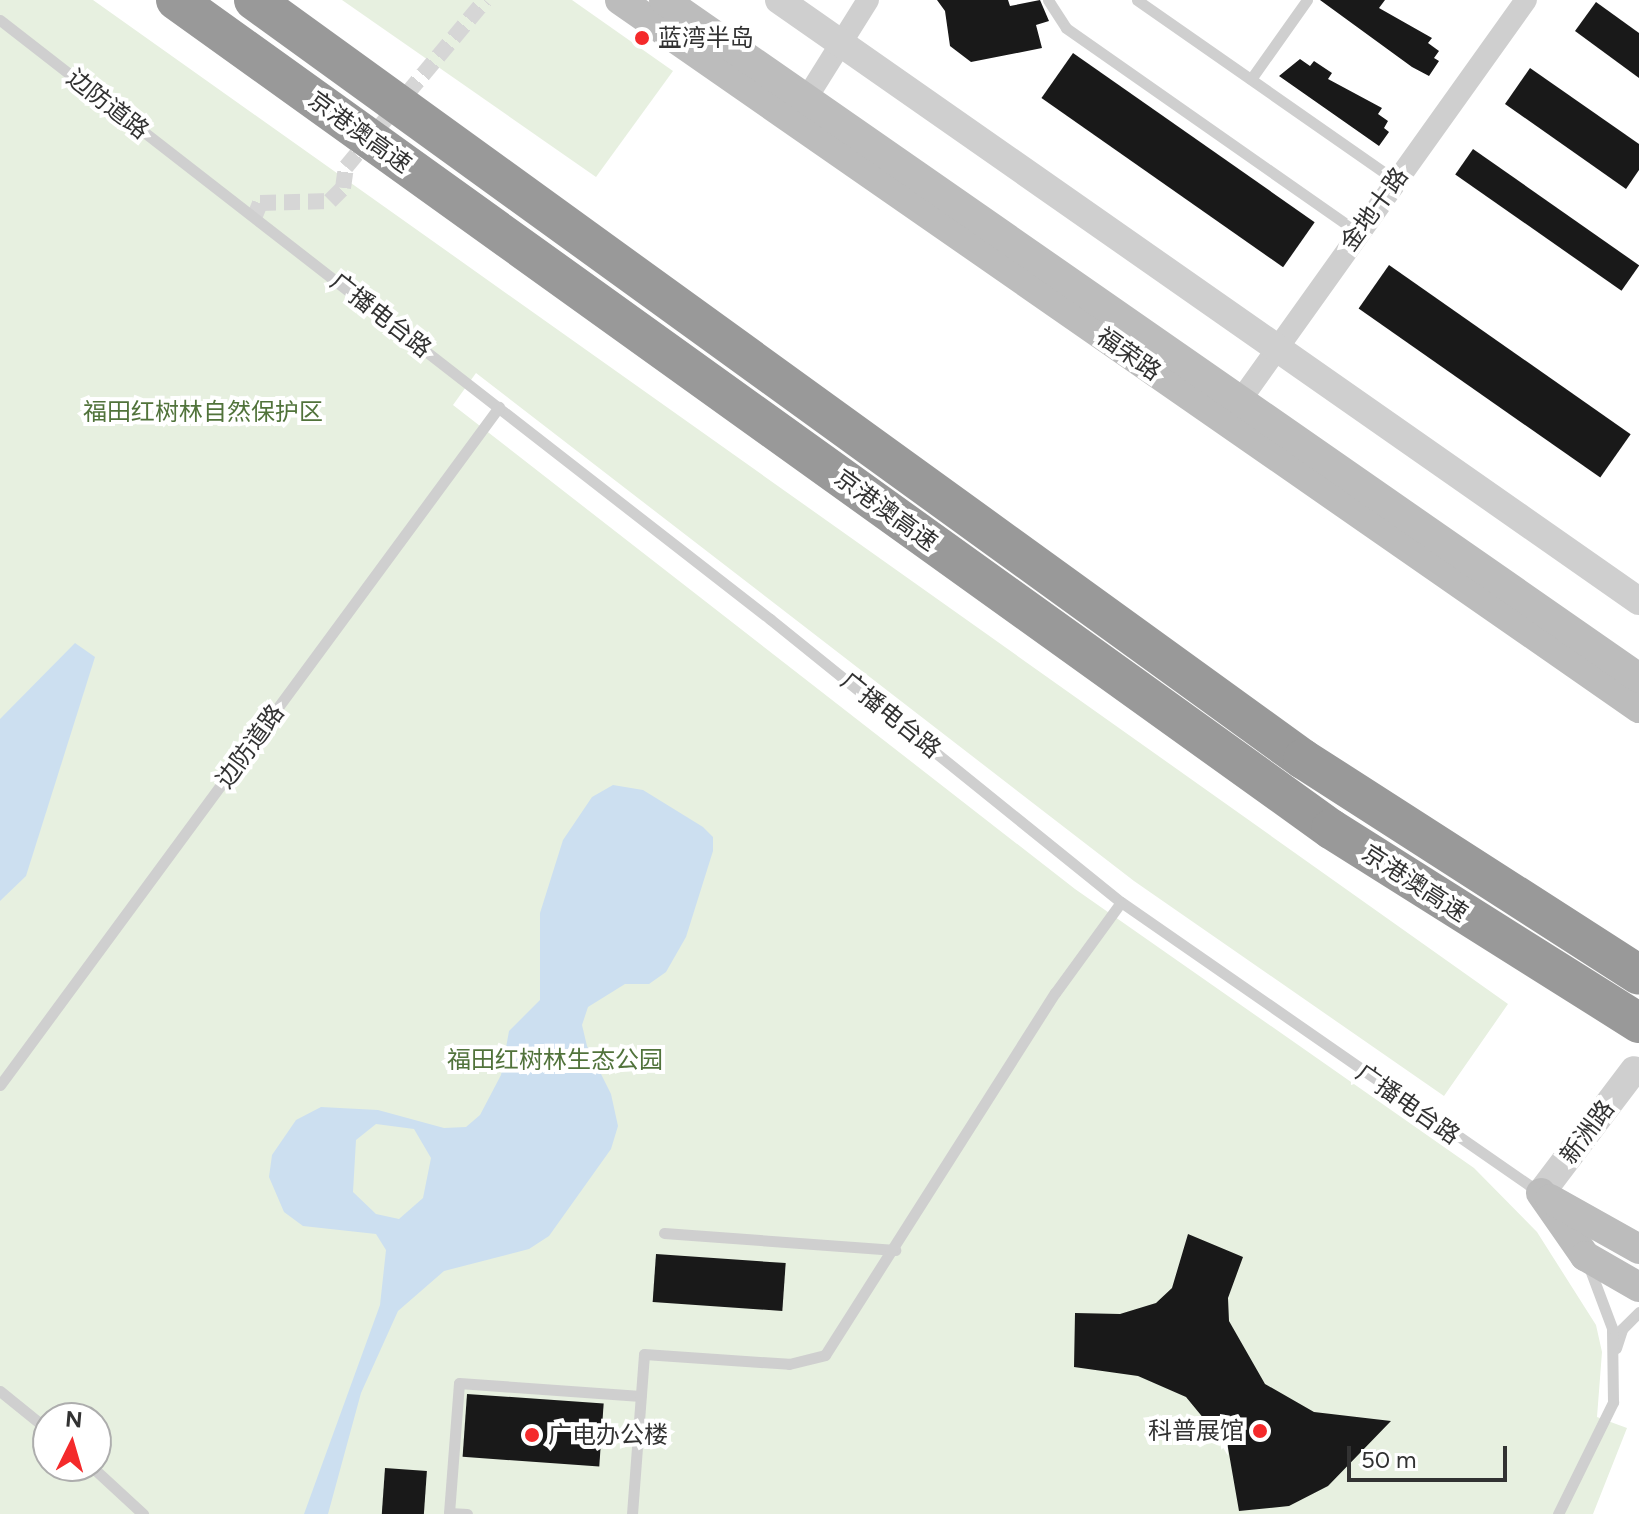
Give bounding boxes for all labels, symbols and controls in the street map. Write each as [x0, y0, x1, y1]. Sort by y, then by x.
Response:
place label: 蓝湾半岛 [658, 24, 754, 52]
marker: 蓝湾半岛 [633, 29, 651, 47]
street label: 边防道路 [61, 63, 155, 145]
street label: 京港澳高速 [303, 85, 417, 179]
street label: 金地十路 [1334, 162, 1414, 256]
street label: 广播电台路 [325, 267, 437, 363]
street label: 福荣路 [1091, 322, 1167, 386]
park label: 福田红树林自然保护区 [83, 398, 323, 426]
street label: 京港澳高速 [829, 463, 943, 557]
street label: 广播电台路 [835, 666, 947, 764]
street label: 边防道路 [210, 699, 290, 793]
street label: 京港澳高速 [1357, 838, 1473, 928]
park label: 福田红树林生态公园 [447, 1046, 663, 1074]
street label: 广播电台路 [1351, 1058, 1465, 1150]
street label: 新洲路 [1554, 1095, 1620, 1169]
north arrow [32, 1402, 112, 1482]
text: N [64, 1405, 84, 1434]
place label: 科普展馆 [1148, 1417, 1244, 1445]
place label: 广电办公楼 [548, 1421, 668, 1449]
marker: 科普展馆 [1251, 1422, 1269, 1440]
marker: 广电办公楼 [523, 1426, 541, 1444]
scale bar [1351, 1430, 1511, 1480]
text: 50 m [1361, 1445, 1417, 1474]

